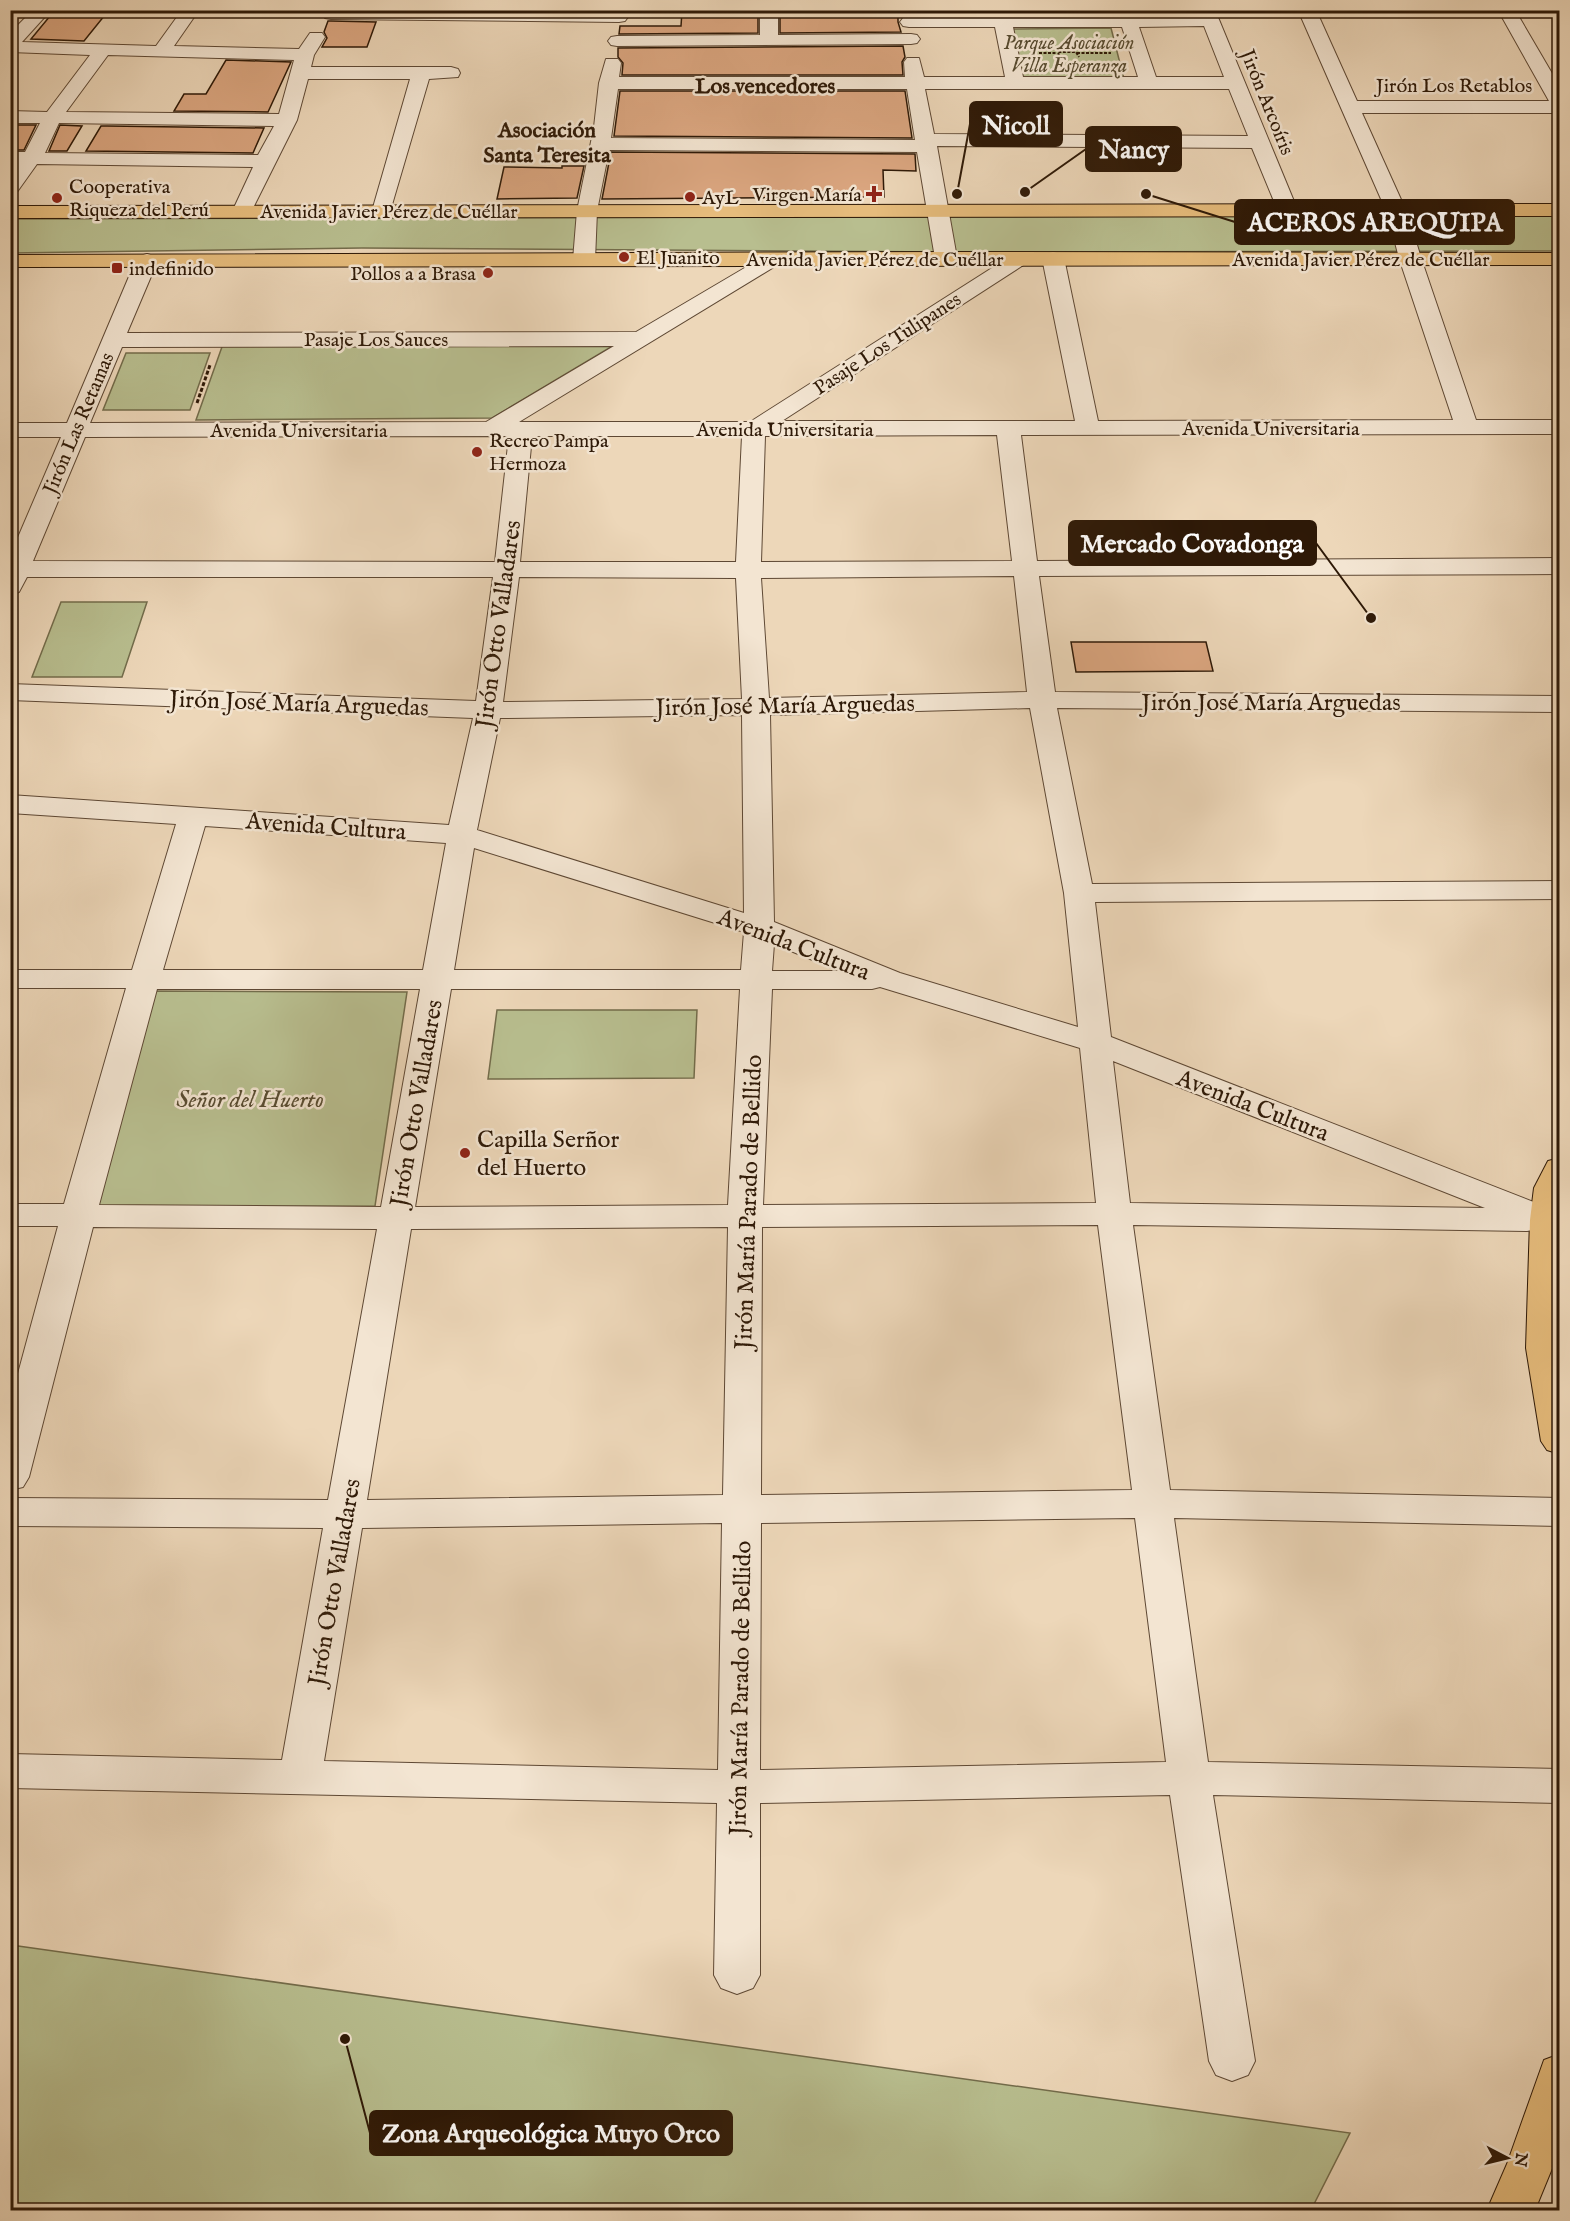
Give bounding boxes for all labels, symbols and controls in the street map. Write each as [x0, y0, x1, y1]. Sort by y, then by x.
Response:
park label: Parque Asociación Villa Esperanza [1004, 31, 1134, 79]
street label: Jirón Arcoíris [1233, 44, 1299, 159]
district label: Los vencedores [695, 73, 836, 101]
street label: Jirón Los Retablos [1374, 74, 1532, 99]
callout: Nicoll [970, 102, 1062, 146]
text: Nicoll [981, 110, 1051, 143]
district label: Asociación Santa Teresita [483, 117, 611, 170]
callout: Nancy [1086, 127, 1181, 171]
text: Nancy [1098, 134, 1171, 167]
place label: Cooperativa Riqueza del Perú [69, 175, 209, 223]
place label: Virgen María [751, 183, 862, 208]
place label: AyL [701, 186, 739, 211]
marker: Virgen María [867, 187, 881, 201]
marker: AyL [683, 190, 697, 204]
marker: Cooperativa Riqueza del Perú [50, 191, 64, 205]
street label: Avenida Javier Pérez de Cuéllar [259, 200, 518, 225]
callout: ACEROS AREQUIPA [1235, 200, 1514, 244]
text: ACEROS AREQUIPA [1247, 207, 1504, 240]
place label: El Juanito [636, 246, 720, 271]
street label: Avenida Javier Pérez de Cuéllar [745, 248, 1004, 273]
street label: Avenida Javier Pérez de Cuéllar [1231, 248, 1490, 273]
marker: El Juanito [617, 250, 631, 264]
place label: indefinido [129, 257, 214, 282]
marker: indefinido [110, 261, 124, 275]
place label: Pollos a a Brasa [350, 262, 476, 287]
marker: Pollos a a Brasa [481, 266, 495, 280]
street label: Pasaje Los Tulipanes [809, 287, 966, 401]
street label: Pasaje Los Sauces [304, 328, 448, 353]
street label: Jirón Las Retamas [37, 349, 121, 500]
street label: Avenida Universitaria [1181, 417, 1360, 442]
street label: Avenida Universitaria [695, 418, 874, 443]
street label: Avenida Universitaria [209, 419, 388, 444]
place label: Recreo Pampa Hermoza [489, 429, 609, 477]
marker: Recreo Pampa Hermoza [470, 445, 484, 459]
street label: Jirón Otto Valladares [469, 518, 529, 733]
callout: Mercado Covadonga [1069, 521, 1316, 565]
text: Mercado Covadonga [1080, 528, 1305, 561]
street label: Jirón José María Arguedas [166, 684, 429, 725]
street label: Jirón José María Arguedas [1138, 688, 1401, 719]
street label: Jirón José María Arguedas [652, 689, 915, 724]
street label: Avenida Cultura [244, 806, 408, 849]
street label: Avenida Cultura [712, 902, 875, 989]
street label: Jirón Otto Valladares [383, 997, 451, 1212]
street label: Jirón María Parado de Bellido [729, 1054, 770, 1353]
street label: Avenida Cultura [1171, 1063, 1334, 1150]
park label: Señor del Huerto [176, 1085, 324, 1116]
place label: Capilla Serñor del Huerto [477, 1125, 619, 1184]
marker: Capilla Serñor del Huerto [458, 1146, 472, 1160]
street label: Jirón Otto Valladares [301, 1476, 369, 1691]
street label: Jirón María Parado de Bellido [723, 1540, 760, 1839]
callout: Zona Arqueológica Muyo Orco [370, 2111, 732, 2155]
text: Zona Arqueológica Muyo Orco [382, 2118, 720, 2151]
north arrow [1477, 2128, 1537, 2188]
text: N [1509, 2151, 1531, 2168]

